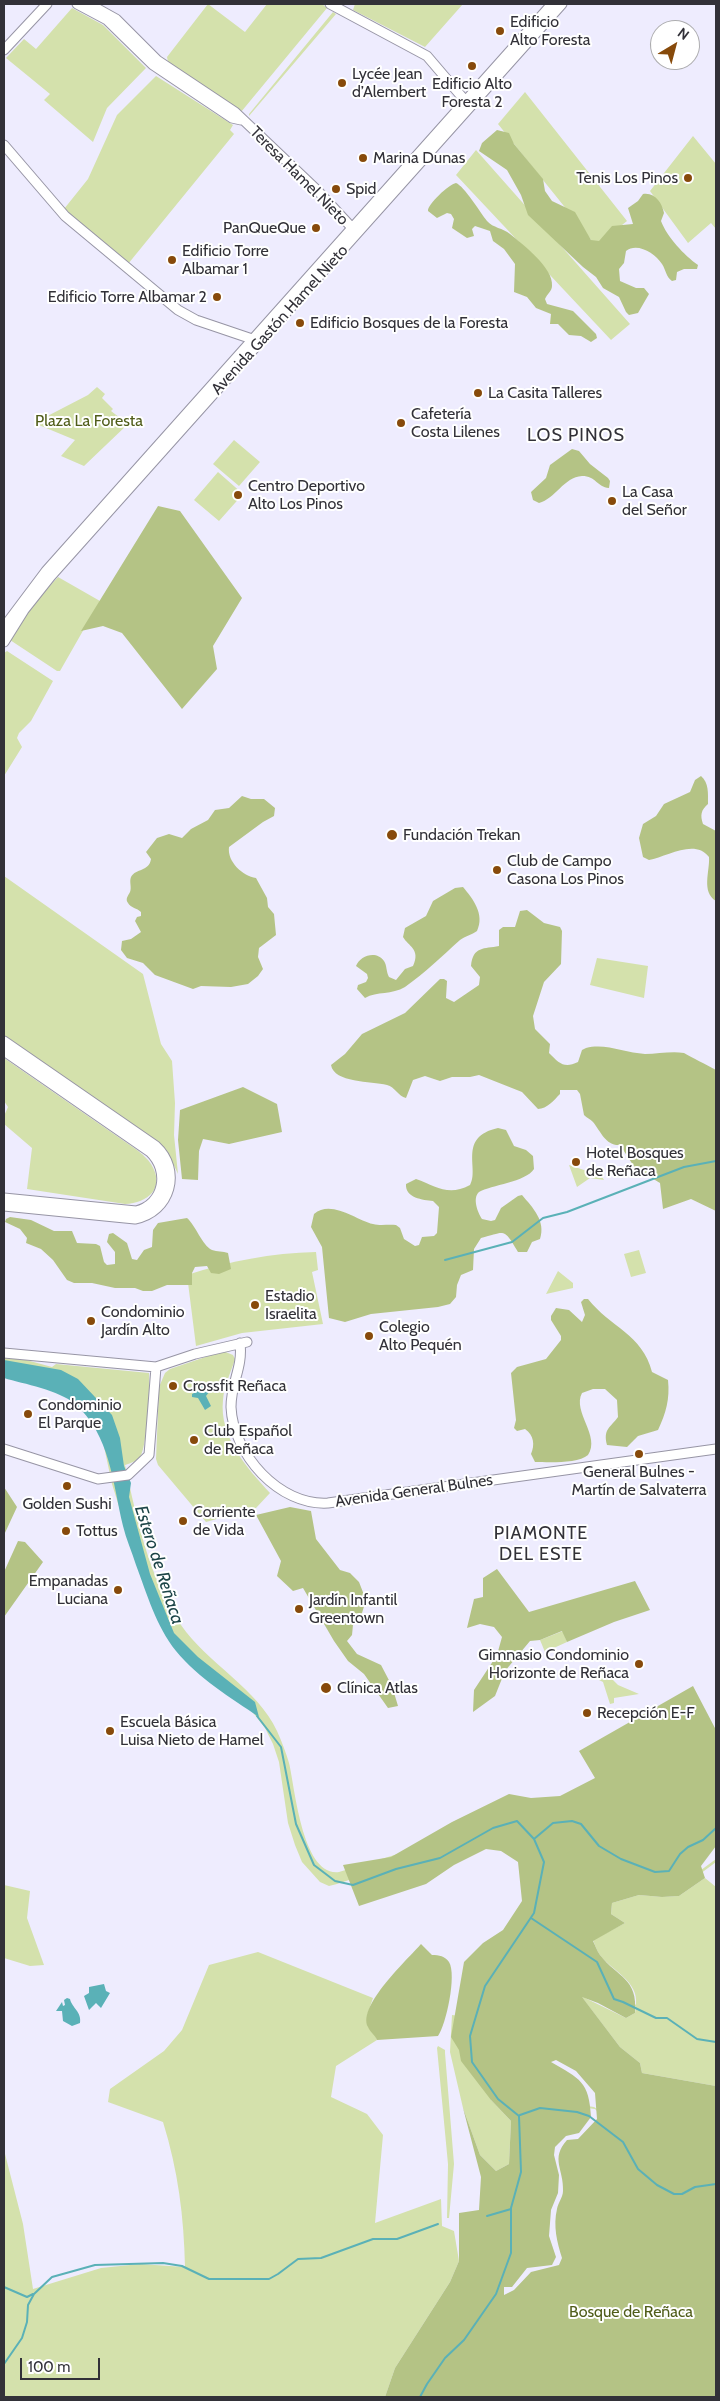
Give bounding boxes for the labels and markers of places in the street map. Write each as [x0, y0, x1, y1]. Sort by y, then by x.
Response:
place label: Edificio Alto Foresta [510, 12, 590, 50]
marker: Edificio Alto Foresta [494, 25, 506, 37]
marker: Edificio Alto Foresta 2 [466, 60, 478, 72]
place label: Lycée Jean d’Alembert [352, 64, 426, 102]
place label: Edificio Alto Foresta 2 [432, 74, 512, 112]
marker: Lycée Jean d’Alembert [336, 77, 348, 89]
place label: Marina Dunas [373, 148, 465, 168]
marker: Marina Dunas [357, 152, 369, 164]
place label: Tenis Los Pinos [576, 168, 678, 188]
marker: Tenis Los Pinos [682, 172, 694, 184]
place label: Spid [346, 179, 376, 199]
marker: Spid [330, 183, 342, 195]
place label: PanQueQue [223, 218, 306, 238]
marker: PanQueQue [310, 222, 322, 234]
place label: Edificio Torre Albamar 1 [182, 241, 269, 279]
marker: Edificio Torre Albamar 1 [166, 254, 178, 266]
place label: Edificio Torre Albamar 2 [48, 287, 207, 307]
marker: Edificio Torre Albamar 2 [211, 291, 223, 303]
place label: Edificio Bosques de la Foresta [310, 313, 508, 333]
marker: Edificio Bosques de la Foresta [294, 317, 306, 329]
place label: La Casita Talleres [488, 383, 602, 403]
marker: La Casita Talleres [472, 387, 484, 399]
place label: Cafetería Costa Lilenes [411, 404, 500, 442]
marker: Cafetería Costa Lilenes [395, 417, 407, 429]
place label: Centro Deportivo Alto Los Pinos [248, 476, 365, 514]
place label: La Casa del Señor [622, 482, 687, 520]
marker: Centro Deportivo Alto Los Pinos [232, 489, 244, 501]
marker: La Casa del Señor [606, 495, 618, 507]
place label: Fundación Trekan [403, 825, 521, 845]
marker: Fundación Trekan [385, 828, 399, 842]
place label: Club de Campo Casona Los Pinos [507, 851, 624, 889]
marker: Club de Campo Casona Los Pinos [491, 864, 503, 876]
place label: Hotel Bosques de Reñaca [586, 1143, 684, 1181]
marker: Hotel Bosques de Reñaca [570, 1156, 582, 1168]
place label: Estadio Israelita [265, 1286, 317, 1324]
marker: Estadio Israelita [249, 1299, 261, 1311]
place label: Condominio Jardín Alto [101, 1302, 185, 1340]
marker: Condominio Jardín Alto [85, 1315, 97, 1327]
place label: Colegio Alto Pequén [379, 1317, 462, 1355]
marker: Colegio Alto Pequén [363, 1330, 375, 1342]
place label: Crossfit Reñaca [183, 1376, 286, 1396]
marker: Crossfit Reñaca [167, 1380, 179, 1392]
place label: Condominio El Parque [38, 1395, 122, 1433]
marker: Condominio El Parque [22, 1408, 34, 1420]
place label: Club Español de Reñaca [204, 1421, 292, 1459]
marker: Club Español de Reñaca [188, 1434, 200, 1446]
marker: General Bulnes - Martín de Salvaterra [633, 1448, 645, 1460]
place label: General Bulnes - Martín de Salvaterra [572, 1462, 706, 1500]
marker: Golden Sushi [61, 1480, 73, 1492]
place label: Golden Sushi [22, 1494, 112, 1514]
place label: Corriente de Vida [193, 1502, 255, 1540]
marker: Corriente de Vida [177, 1515, 189, 1527]
place label: Tottus [76, 1521, 118, 1541]
marker: Tottus [60, 1525, 72, 1537]
place label: Empanadas Luciana [29, 1571, 108, 1609]
marker: Empanadas Luciana [112, 1584, 124, 1596]
place label: Jardín Infantil Greentown [309, 1590, 397, 1628]
marker: Jardín Infantil Greentown [293, 1603, 305, 1615]
place label: Gimnasio Condominio Horizonte de Reñaca [478, 1645, 629, 1683]
marker: Gimnasio Condominio Horizonte de Reñaca [633, 1658, 645, 1670]
place label: Clínica Atlas [337, 1678, 418, 1698]
marker: Clínica Atlas [319, 1681, 333, 1695]
place label: Recepción E-F [597, 1703, 695, 1723]
marker: Recepción E-F [581, 1707, 593, 1719]
place label: Escuela Básica Luisa Nieto de Hamel [120, 1712, 264, 1750]
marker: Escuela Básica Luisa Nieto de Hamel [104, 1725, 116, 1737]

